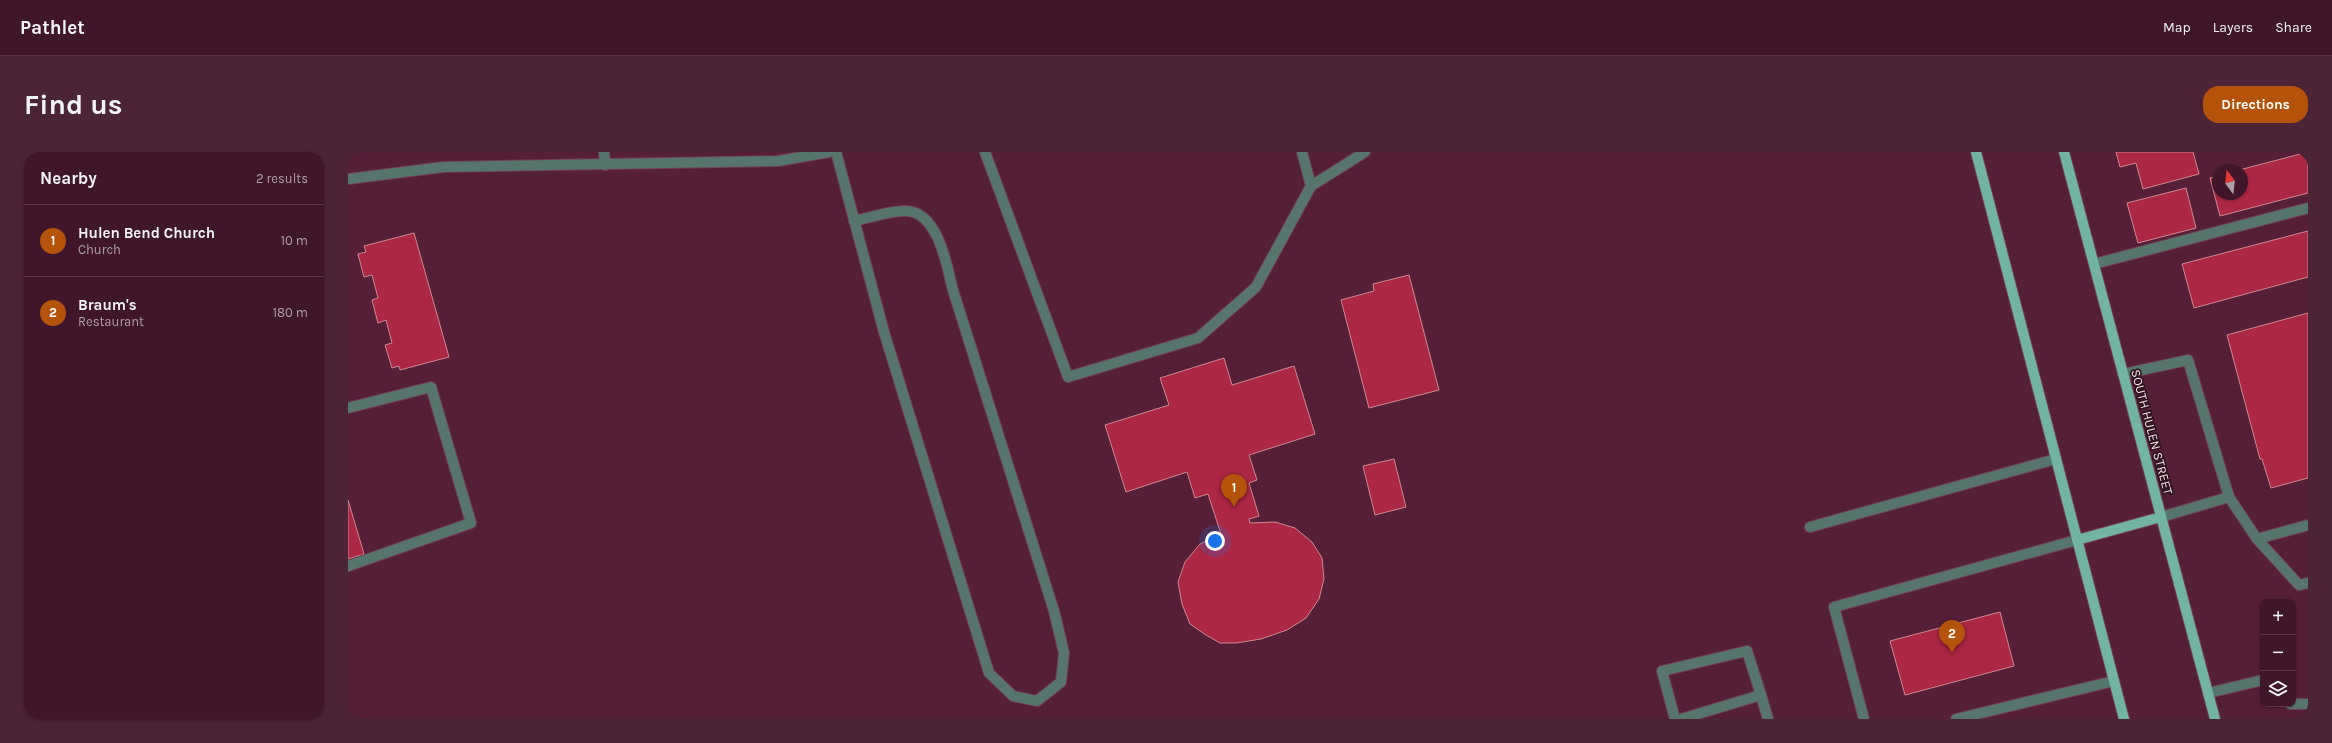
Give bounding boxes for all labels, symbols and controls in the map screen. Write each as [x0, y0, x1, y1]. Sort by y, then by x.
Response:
text: Pathlet [20, 17, 85, 39]
text: Map [2163, 19, 2191, 36]
text: Layers [2213, 19, 2253, 36]
text: Share [2275, 19, 2312, 36]
button: Directions [2203, 86, 2308, 123]
text: Find us [24, 88, 123, 121]
north arrow [2212, 164, 2248, 200]
text: Nearby [40, 168, 97, 188]
text: 2 results [256, 171, 308, 186]
text: Hulen Bend Church [78, 224, 215, 242]
text: 1 [51, 233, 55, 248]
text: 10 m [281, 233, 308, 248]
text: Church [78, 242, 121, 257]
text: Braum's [78, 296, 137, 314]
text: 2 [49, 305, 57, 320]
text: 180 m [273, 305, 308, 320]
text: Restaurant [78, 314, 144, 329]
street label: SOUTH HULEN STREET [2128, 368, 2176, 497]
pin: 1 [1221, 474, 1247, 507]
your location [1205, 531, 1225, 551]
map controls [2260, 599, 2296, 707]
button: + [2260, 599, 2296, 635]
pin: 2 [1939, 620, 1965, 653]
button: − [2260, 635, 2296, 671]
button: layers [2260, 671, 2296, 707]

